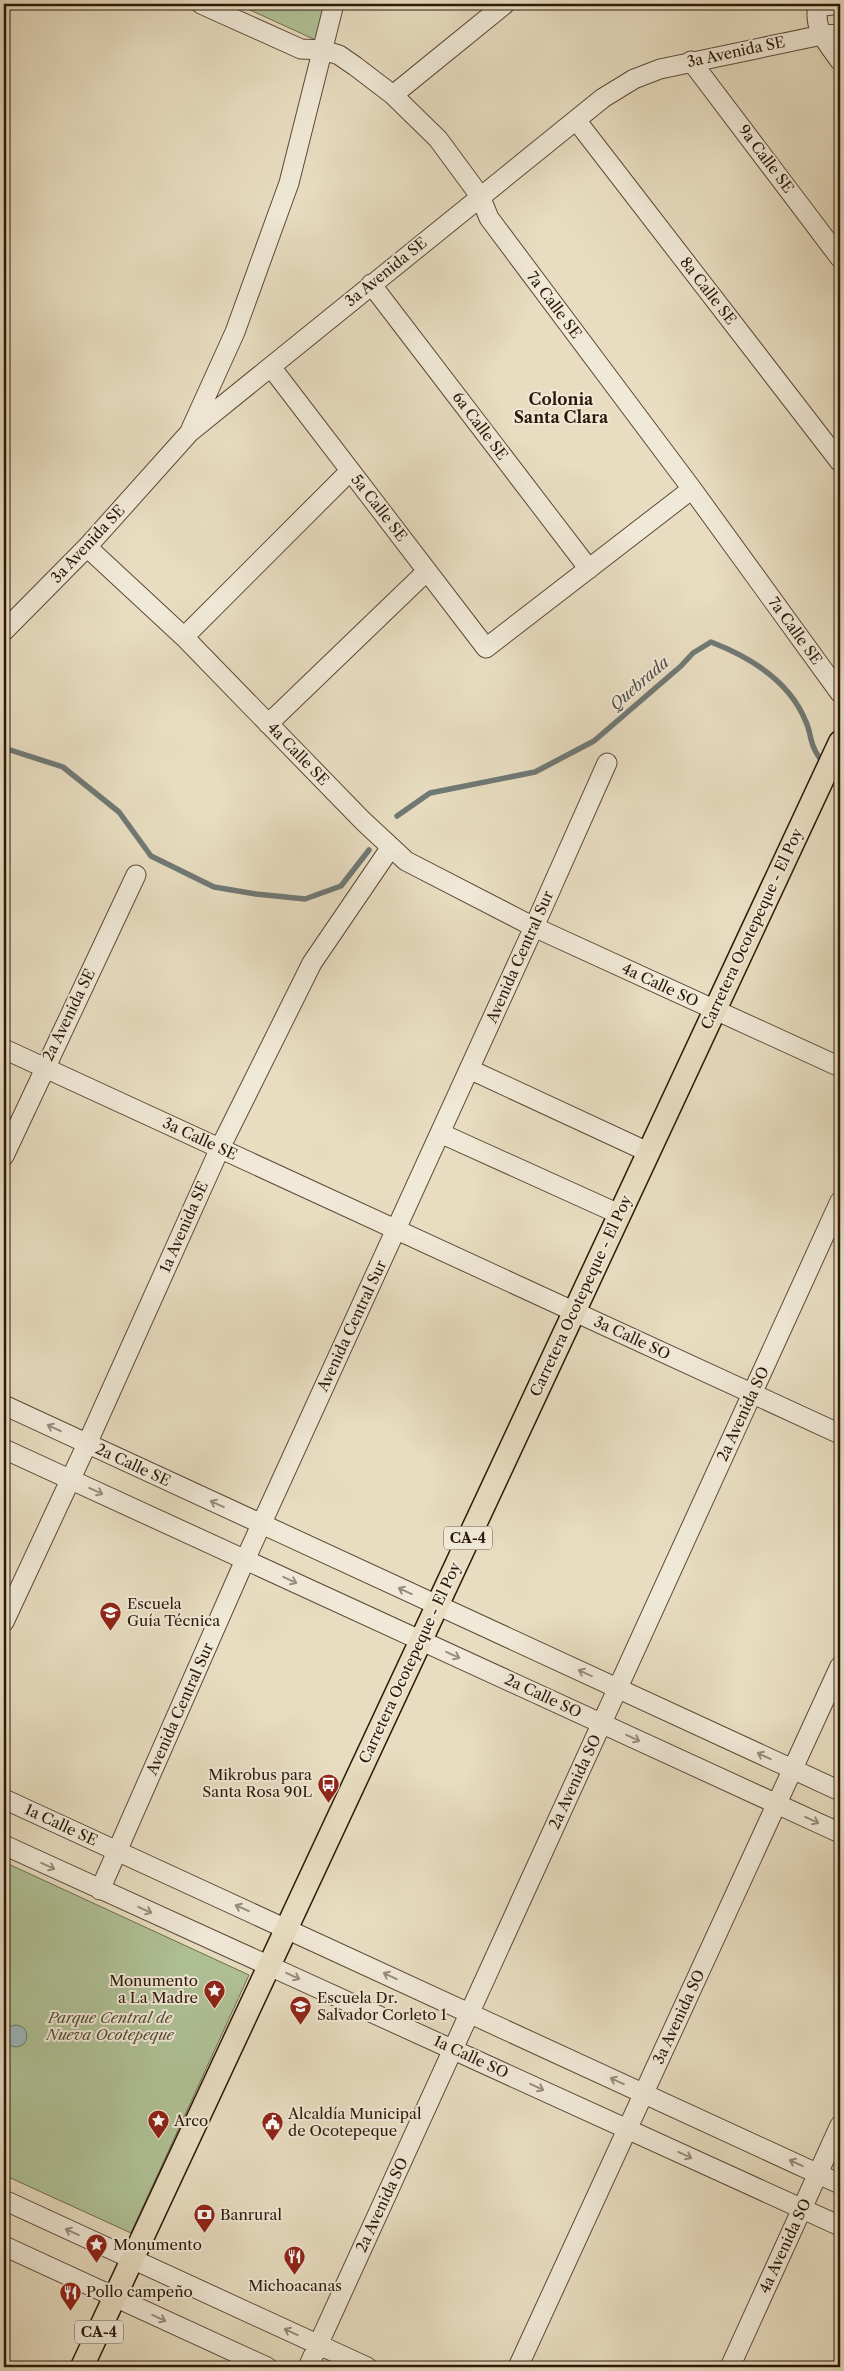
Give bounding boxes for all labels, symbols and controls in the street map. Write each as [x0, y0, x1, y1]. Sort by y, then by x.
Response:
street label: 3a Avenida SE [685, 32, 787, 71]
street label: 9a Calle SE [735, 121, 798, 197]
street label: 3a Avenida SE [341, 233, 430, 310]
street label: 8a Calle SE [676, 253, 741, 328]
street label: 7a Calle SE [523, 267, 586, 342]
street label: 6a Calle SE [449, 388, 512, 464]
district label: Colonia Santa Clara [514, 389, 609, 427]
street label: 5a Calle SE [347, 470, 412, 545]
street label: 3a Avenida SE [47, 501, 129, 587]
street label: 7a Calle SE [764, 593, 826, 668]
water label: Quebrada [605, 652, 673, 714]
street label: 4a Calle SE [264, 718, 333, 789]
street label: Carretera Ocotepeque - El Poy [696, 825, 807, 1032]
street label: Avenida Central Sur [481, 887, 558, 1027]
street label: 4a Calle SO [619, 958, 702, 1011]
street label: 2a Avenida SE [38, 966, 99, 1064]
street label: 3a Calle SE [160, 1113, 241, 1164]
street label: 1a Avenida SE [155, 1178, 212, 1275]
street label: Carretera Ocotepeque - El Poy [525, 1192, 636, 1399]
street label: Avenida Central Sur [312, 1256, 391, 1395]
street label: 3a Calle SO [591, 1312, 673, 1364]
street label: 2a Avenida SO [712, 1363, 773, 1464]
one-way arrow [47, 1423, 62, 1433]
street label: 2a Calle SE [93, 1439, 174, 1490]
one-way arrow [88, 1487, 103, 1497]
one-way arrow [210, 1498, 225, 1508]
road number: CA-4 [444, 1526, 492, 1550]
street label: Carretera Ocotepeque - El Poy [354, 1559, 465, 1766]
one-way arrow [282, 1576, 297, 1585]
one-way arrow [398, 1585, 413, 1595]
place label: Escuela Guía Técnica [127, 1594, 220, 1630]
school or university icon: Escuela Guía Técnica [99, 1601, 123, 1632]
street label: Avenida Central Sur [141, 1639, 218, 1779]
one-way arrow [445, 1651, 460, 1660]
one-way arrow [578, 1668, 593, 1678]
street label: 2a Calle SO [502, 1669, 585, 1722]
street label: 2a Avenida SO [544, 1731, 605, 1832]
one-way arrow [625, 1733, 640, 1743]
one-way arrow [757, 1751, 772, 1760]
place label: Mikrobus para Santa Rosa 90L [202, 1765, 312, 1801]
bus stop icon: Mikrobus para Santa Rosa 90L [316, 1772, 340, 1803]
street label: 1a Calle SE [22, 1799, 101, 1850]
one-way arrow [804, 1816, 819, 1825]
one-way arrow [40, 1861, 55, 1871]
one-way arrow [235, 1902, 250, 1912]
one-way arrow [137, 1906, 152, 1915]
street label: 3a Avenida SO [648, 1967, 709, 2067]
one-way arrow [383, 1970, 398, 1980]
place label: Monumento a La Madre [109, 1971, 198, 2007]
one-way arrow [286, 1971, 301, 1981]
place icon: Monumento a La Madre [202, 1978, 226, 2009]
place label: Escuela Dr. Salvador Corleto 1 [317, 1988, 448, 2024]
school or university icon: Escuela Dr. Salvador Corleto 1 [289, 1995, 313, 2026]
park label: Parque Central de Nueva Ocotepeque [45, 2008, 174, 2044]
street label: 1a Calle SO [431, 2031, 512, 2082]
one-way arrow [610, 2075, 625, 2085]
one-way arrow [529, 2083, 544, 2092]
place label: Alcaldía Municipal de Ocotepeque [287, 2104, 422, 2140]
place icon: Arco [146, 2109, 170, 2140]
place label: Arco [173, 2111, 208, 2130]
public building icon: Alcaldía Municipal de Ocotepeque [260, 2111, 284, 2142]
one-way arrow [677, 2150, 692, 2160]
street label: 2a Avenida SO [351, 2154, 412, 2255]
one-way arrow [789, 2158, 804, 2167]
street label: 4a Avenida SO [754, 2195, 815, 2296]
bank icon: Banrural [192, 2203, 216, 2234]
place label: Banrural [220, 2205, 282, 2224]
one-way arrow [65, 2227, 80, 2236]
place icon: Monumento [85, 2233, 109, 2264]
place label: Monumento [113, 2235, 202, 2254]
restaurant icon: Michoacanas [283, 2245, 307, 2276]
place label: Michoacanas [248, 2276, 342, 2295]
restaurant icon: Pollo campeño [58, 2280, 82, 2311]
place label: Pollo campeño [86, 2282, 193, 2301]
one-way arrow [151, 2313, 166, 2323]
road number: CA-4 [75, 2320, 123, 2344]
one-way arrow [284, 2327, 299, 2337]

